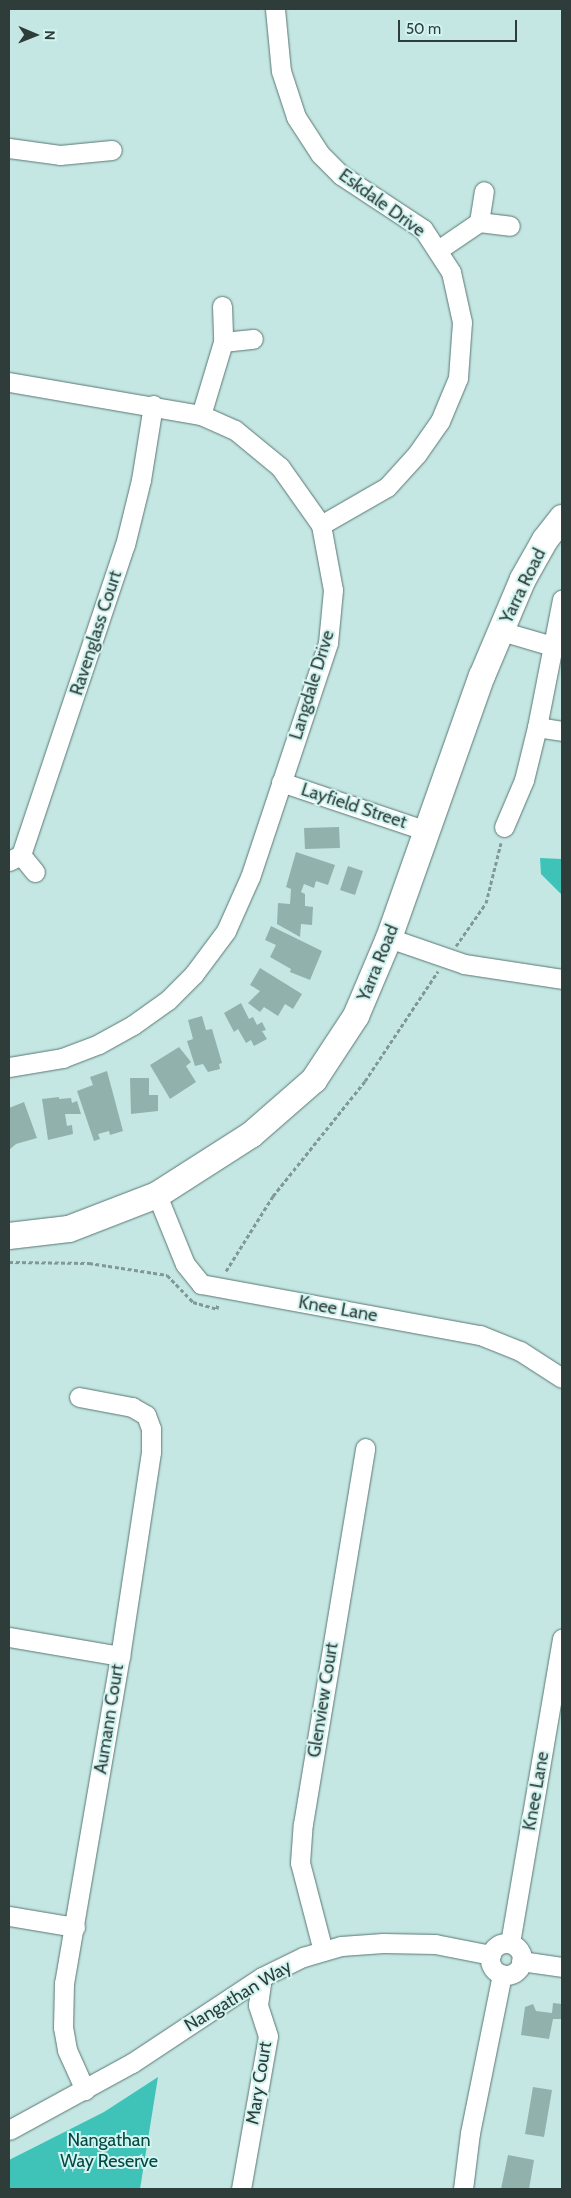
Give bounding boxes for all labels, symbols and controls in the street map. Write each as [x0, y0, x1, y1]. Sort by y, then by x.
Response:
north arrow [10, 10, 60, 60]
scale bar [401, 10, 520, 42]
text: 50 m [406, 20, 441, 38]
text: N [41, 30, 59, 40]
street label: Eskdale Drive [335, 164, 429, 242]
street label: Yarra Road [496, 545, 550, 627]
street label: Ravenglass Court [66, 568, 126, 698]
street label: Langdale Drive [285, 628, 339, 742]
street label: Layfield Street [298, 779, 410, 833]
street label: Yarra Road [353, 922, 403, 1004]
street label: Knee Lane [297, 1291, 379, 1327]
street label: Glenview Court [303, 1641, 343, 1759]
street label: Aumann Court [90, 1663, 128, 1775]
street label: Knee Lane [518, 1750, 554, 1832]
street label: Nangathan Way [181, 1956, 295, 2036]
street label: Mary Court [242, 2040, 276, 2126]
park label: Nangathan Way Reserve [60, 2130, 158, 2172]

